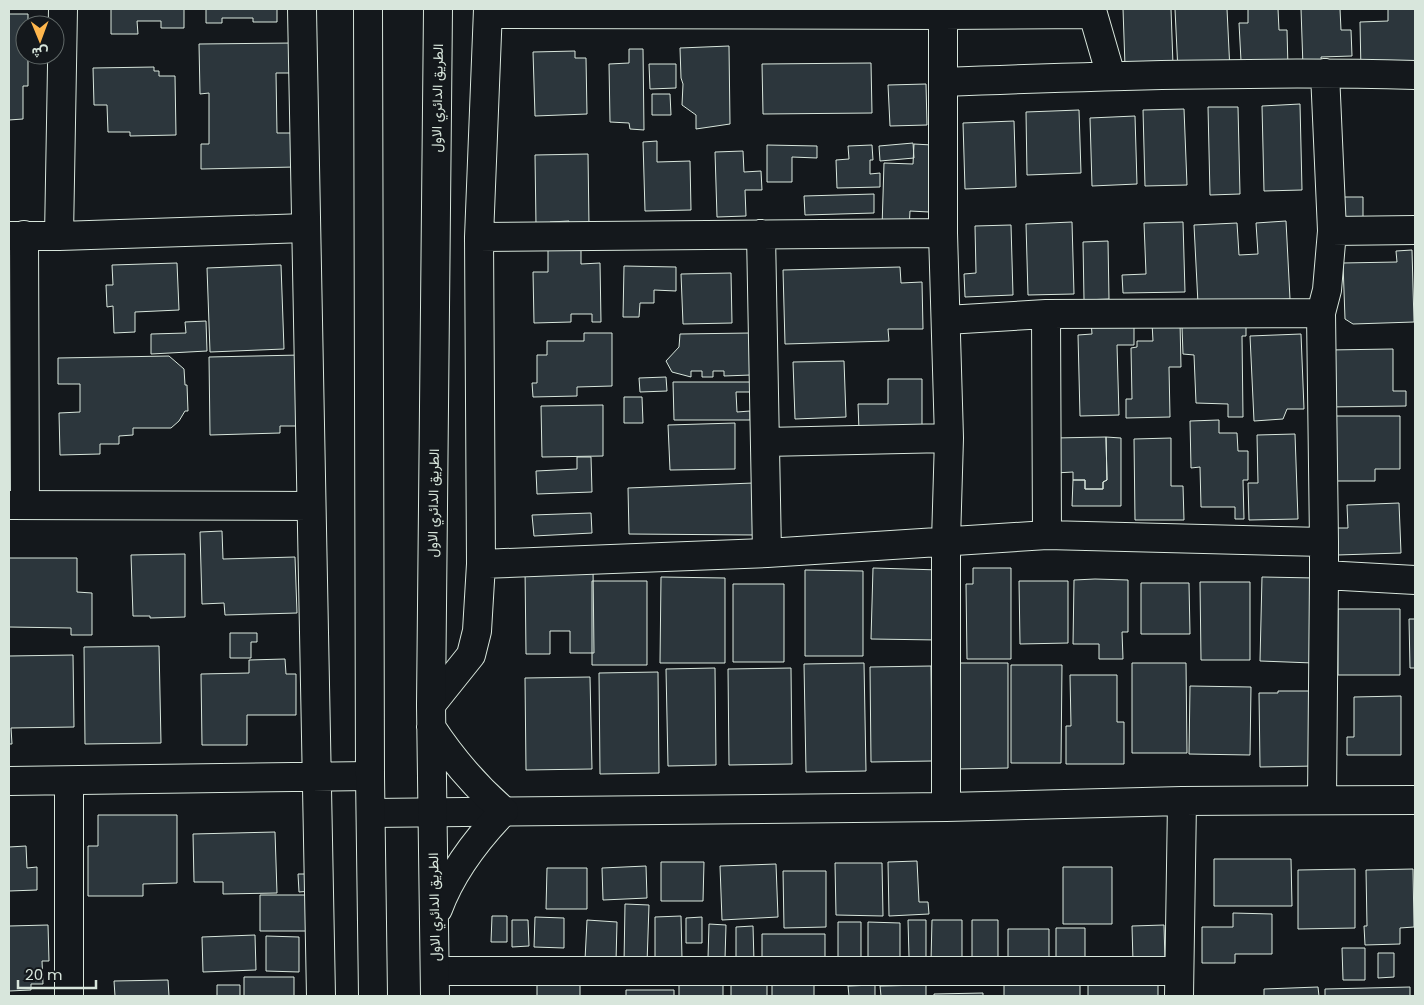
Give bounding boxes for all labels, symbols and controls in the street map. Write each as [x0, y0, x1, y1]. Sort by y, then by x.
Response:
north arrow [15, 15, 65, 65]
text: ش [31, 43, 49, 63]
street label: الطريق الدائري الاول [426, 43, 450, 153]
street label: الطريق الدائري الاول [422, 448, 446, 558]
street label: الطريق الدائري الاول [423, 852, 447, 962]
scale bar [18, 958, 95, 990]
text: 20 m [25, 964, 63, 985]

